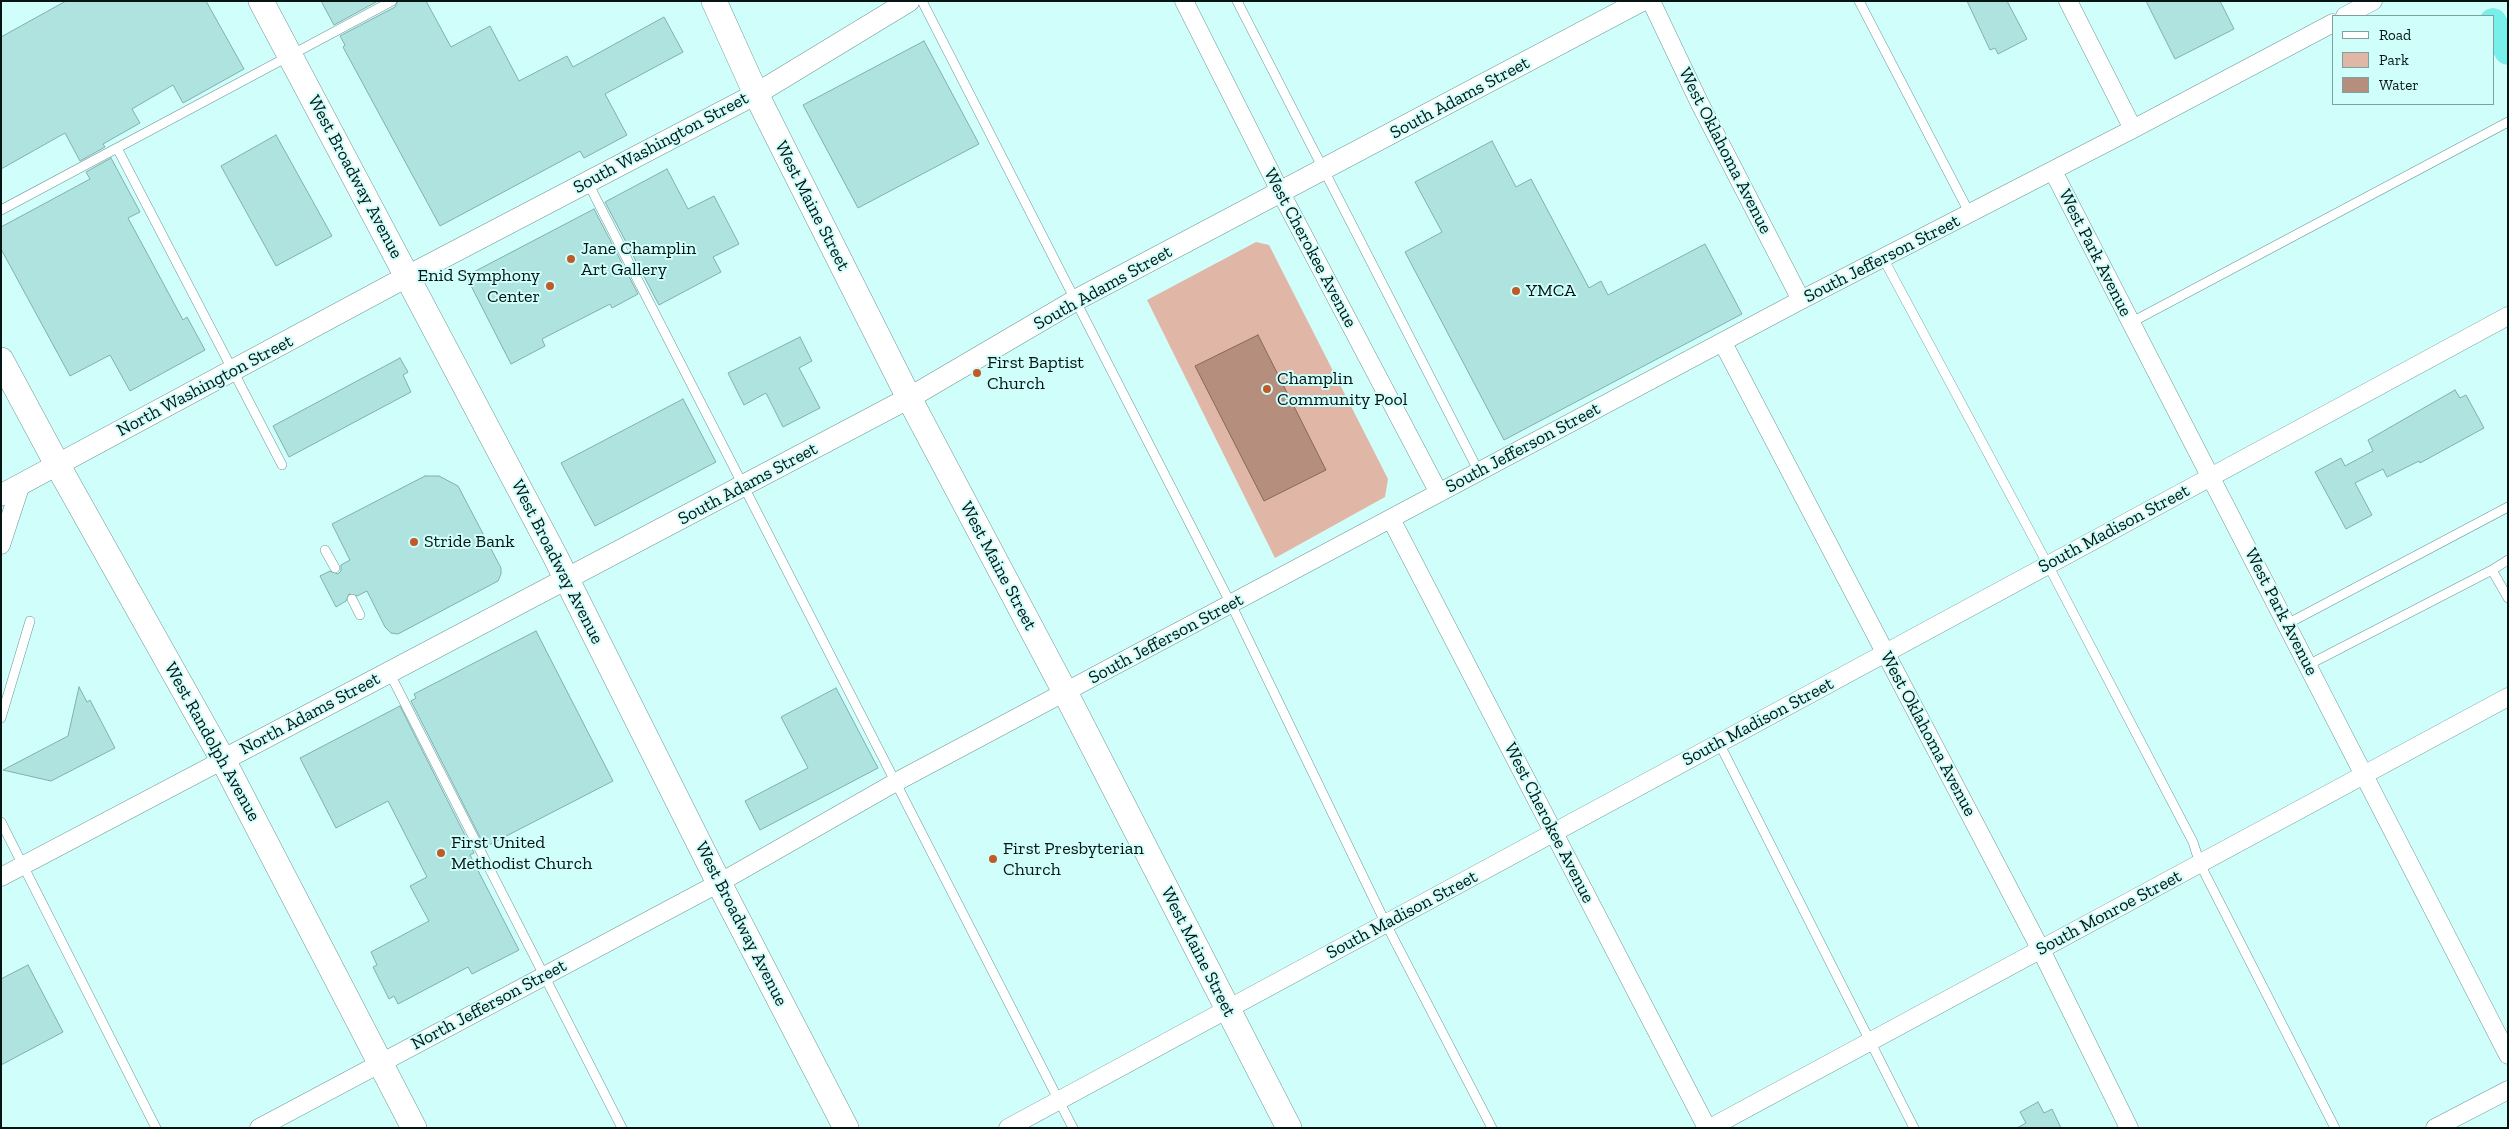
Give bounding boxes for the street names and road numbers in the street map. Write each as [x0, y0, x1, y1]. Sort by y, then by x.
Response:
street label: South Adams Street [1387, 52, 1533, 144]
street label: West Oklahoma Avenue [1674, 64, 1776, 238]
street label: South Washington Street [570, 88, 752, 198]
street label: West Broadway Avenue [303, 92, 407, 262]
street label: West Maine Street [770, 137, 854, 275]
street label: West Cherokee Avenue [1259, 165, 1361, 331]
street label: West Park Avenue [2054, 186, 2136, 320]
street label: South Jefferson Street [1801, 210, 1963, 308]
street label: South Adams Street [1030, 241, 1176, 335]
street label: North Washington Street [113, 330, 297, 442]
street label: South Jefferson Street [1442, 398, 1604, 498]
street label: South Adams Street [675, 438, 821, 530]
street label: West Broadway Avenue [506, 476, 608, 648]
street label: South Madison Street [2035, 480, 2193, 578]
street label: West Maine Street [955, 498, 1041, 634]
street label: West Park Avenue [2240, 545, 2322, 679]
street label: South Jefferson Street [1085, 589, 1247, 689]
street label: West Oklahoma Avenue [1875, 648, 1981, 820]
street label: West Randolph Avenue [159, 659, 265, 825]
street label: North Adams Street [236, 668, 384, 760]
street label: South Madison Street [1679, 673, 1837, 771]
street label: West Cherokee Avenue [1499, 739, 1599, 907]
street label: West Broadway Avenue [690, 838, 792, 1010]
street label: South Madison Street [1323, 866, 1481, 964]
street label: South Monroe Street [2033, 866, 2185, 960]
street label: West Maine Street [1156, 883, 1240, 1021]
street label: North Jefferson Street [408, 955, 570, 1055]

